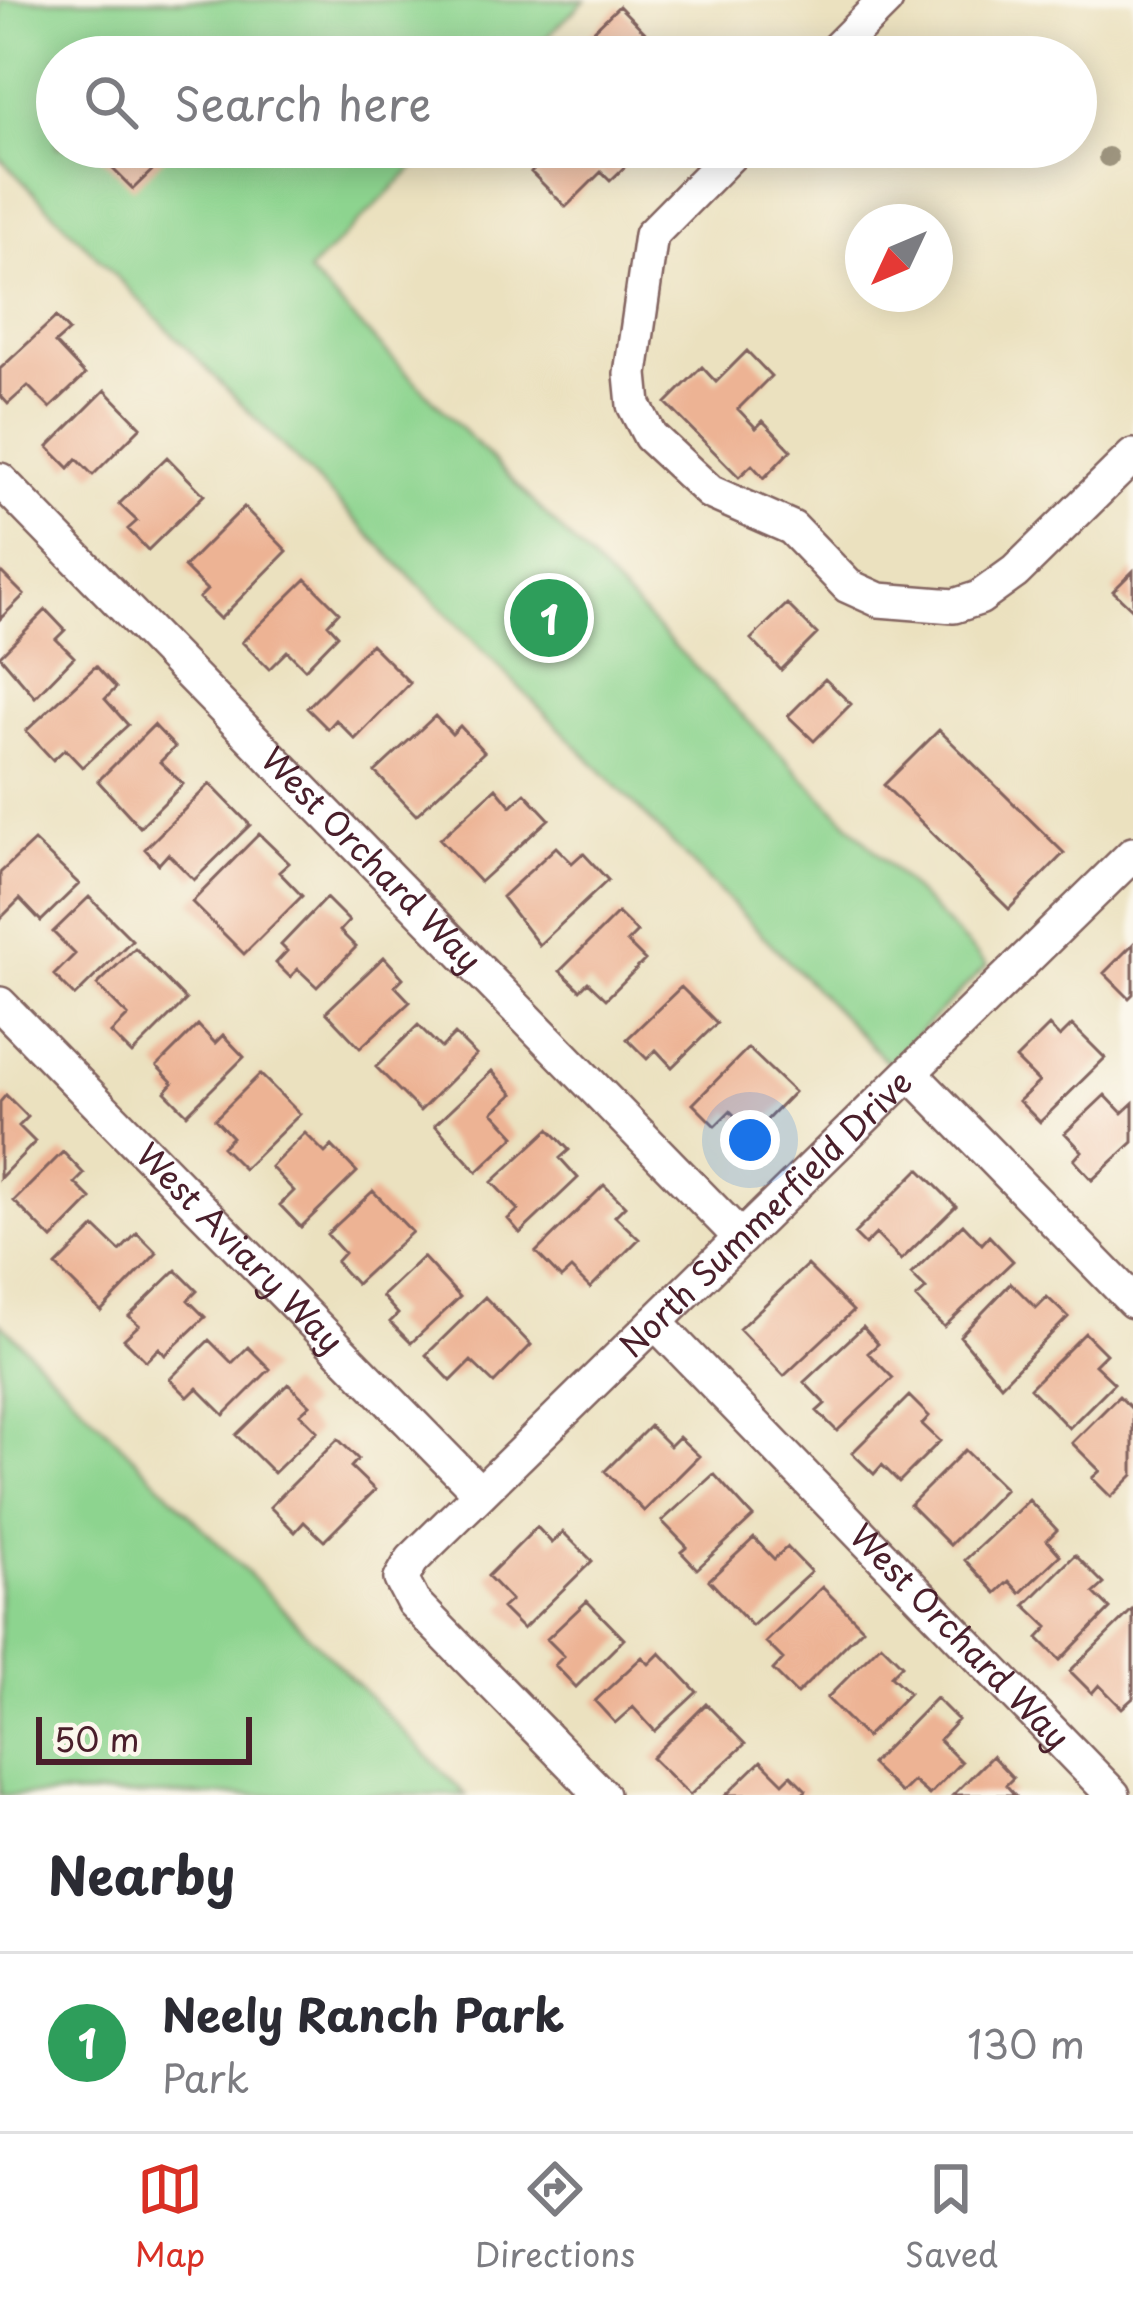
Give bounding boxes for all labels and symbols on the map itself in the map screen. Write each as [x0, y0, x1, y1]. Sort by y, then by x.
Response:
north arrow [845, 204, 953, 312]
pin: 1 [510, 573, 588, 663]
street label: West Orchard Way [251, 734, 495, 982]
street label: North Summerfield Drive [606, 1057, 922, 1368]
your location [720, 1110, 780, 1170]
street label: West Aviary Way [126, 1130, 356, 1363]
street label: West Orchard Way [839, 1511, 1083, 1760]
scale bar [36, 1711, 252, 1764]

